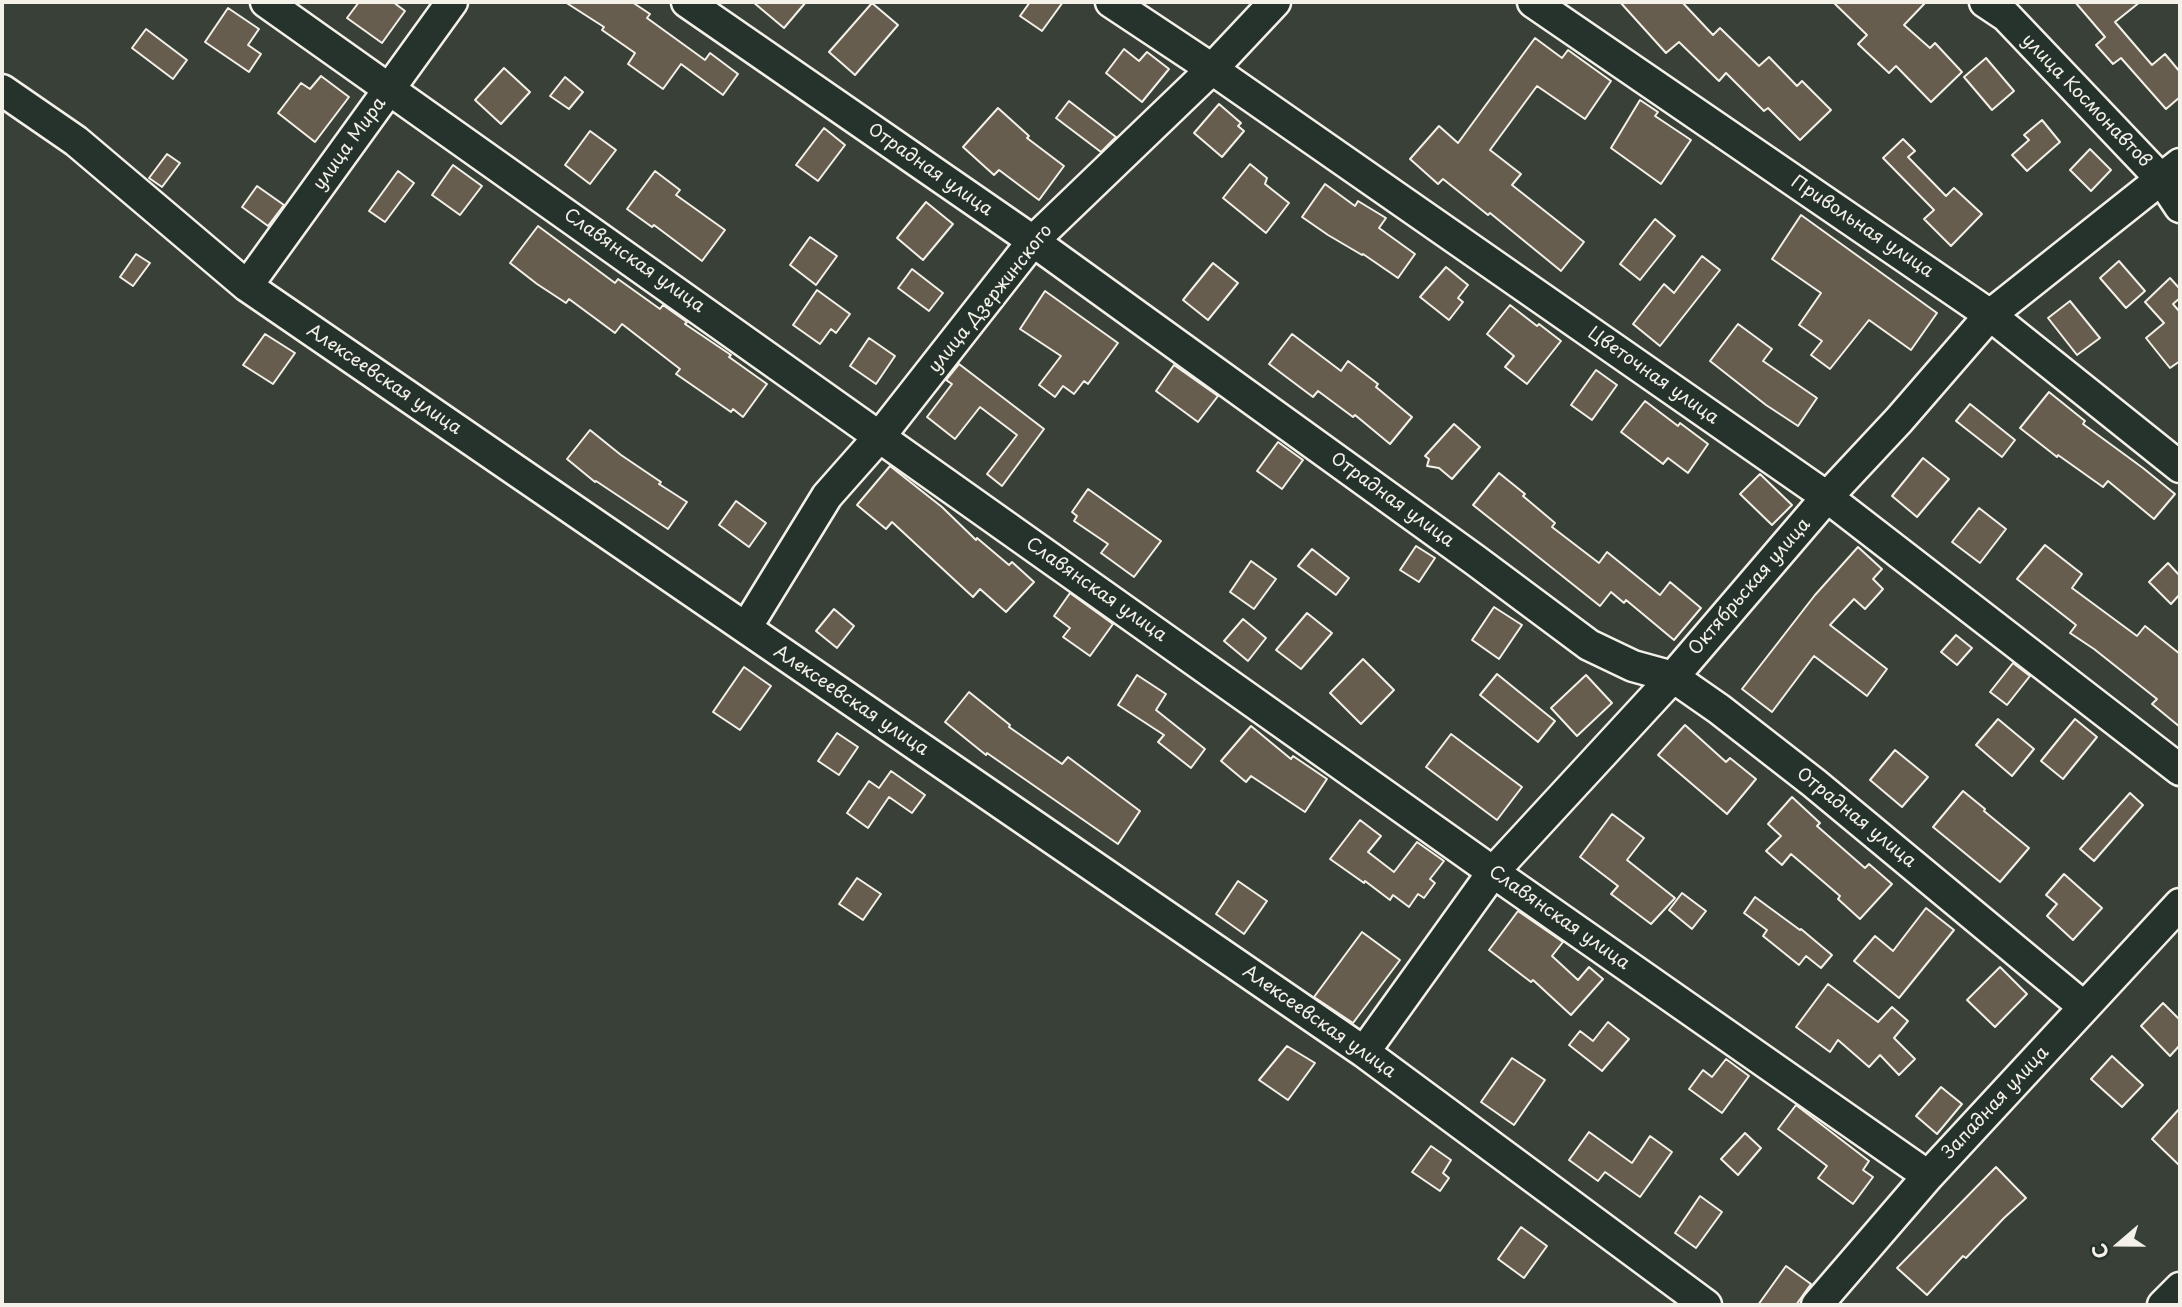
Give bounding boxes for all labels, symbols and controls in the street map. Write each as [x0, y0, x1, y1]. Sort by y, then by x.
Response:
street label: улица Космонавтов [2017, 30, 2155, 172]
street label: улица Мира [309, 93, 391, 195]
street label: Отрадная улица [863, 119, 997, 221]
street label: Привольная улица [1787, 171, 1937, 283]
street label: Славянская улица [559, 204, 709, 318]
street label: улица Дзержинского [924, 220, 1058, 378]
street label: Алексеевская улица [303, 320, 465, 440]
street label: Цветочная улица [1583, 323, 1723, 429]
street label: Отрадная улица [1326, 448, 1458, 552]
street label: Октябрьская улица [1685, 514, 1815, 660]
street label: Славянская улица [1021, 533, 1171, 647]
street label: Алексеевская улица [770, 641, 932, 761]
street label: Отрадная улица [1792, 763, 1920, 873]
street label: Славянская улица [1484, 861, 1634, 975]
street label: Алексеевская улица [1238, 961, 1400, 1083]
street label: Западная улица [1938, 1042, 2054, 1164]
north arrow [2084, 1209, 2154, 1279]
text: С [2084, 1240, 2115, 1263]

